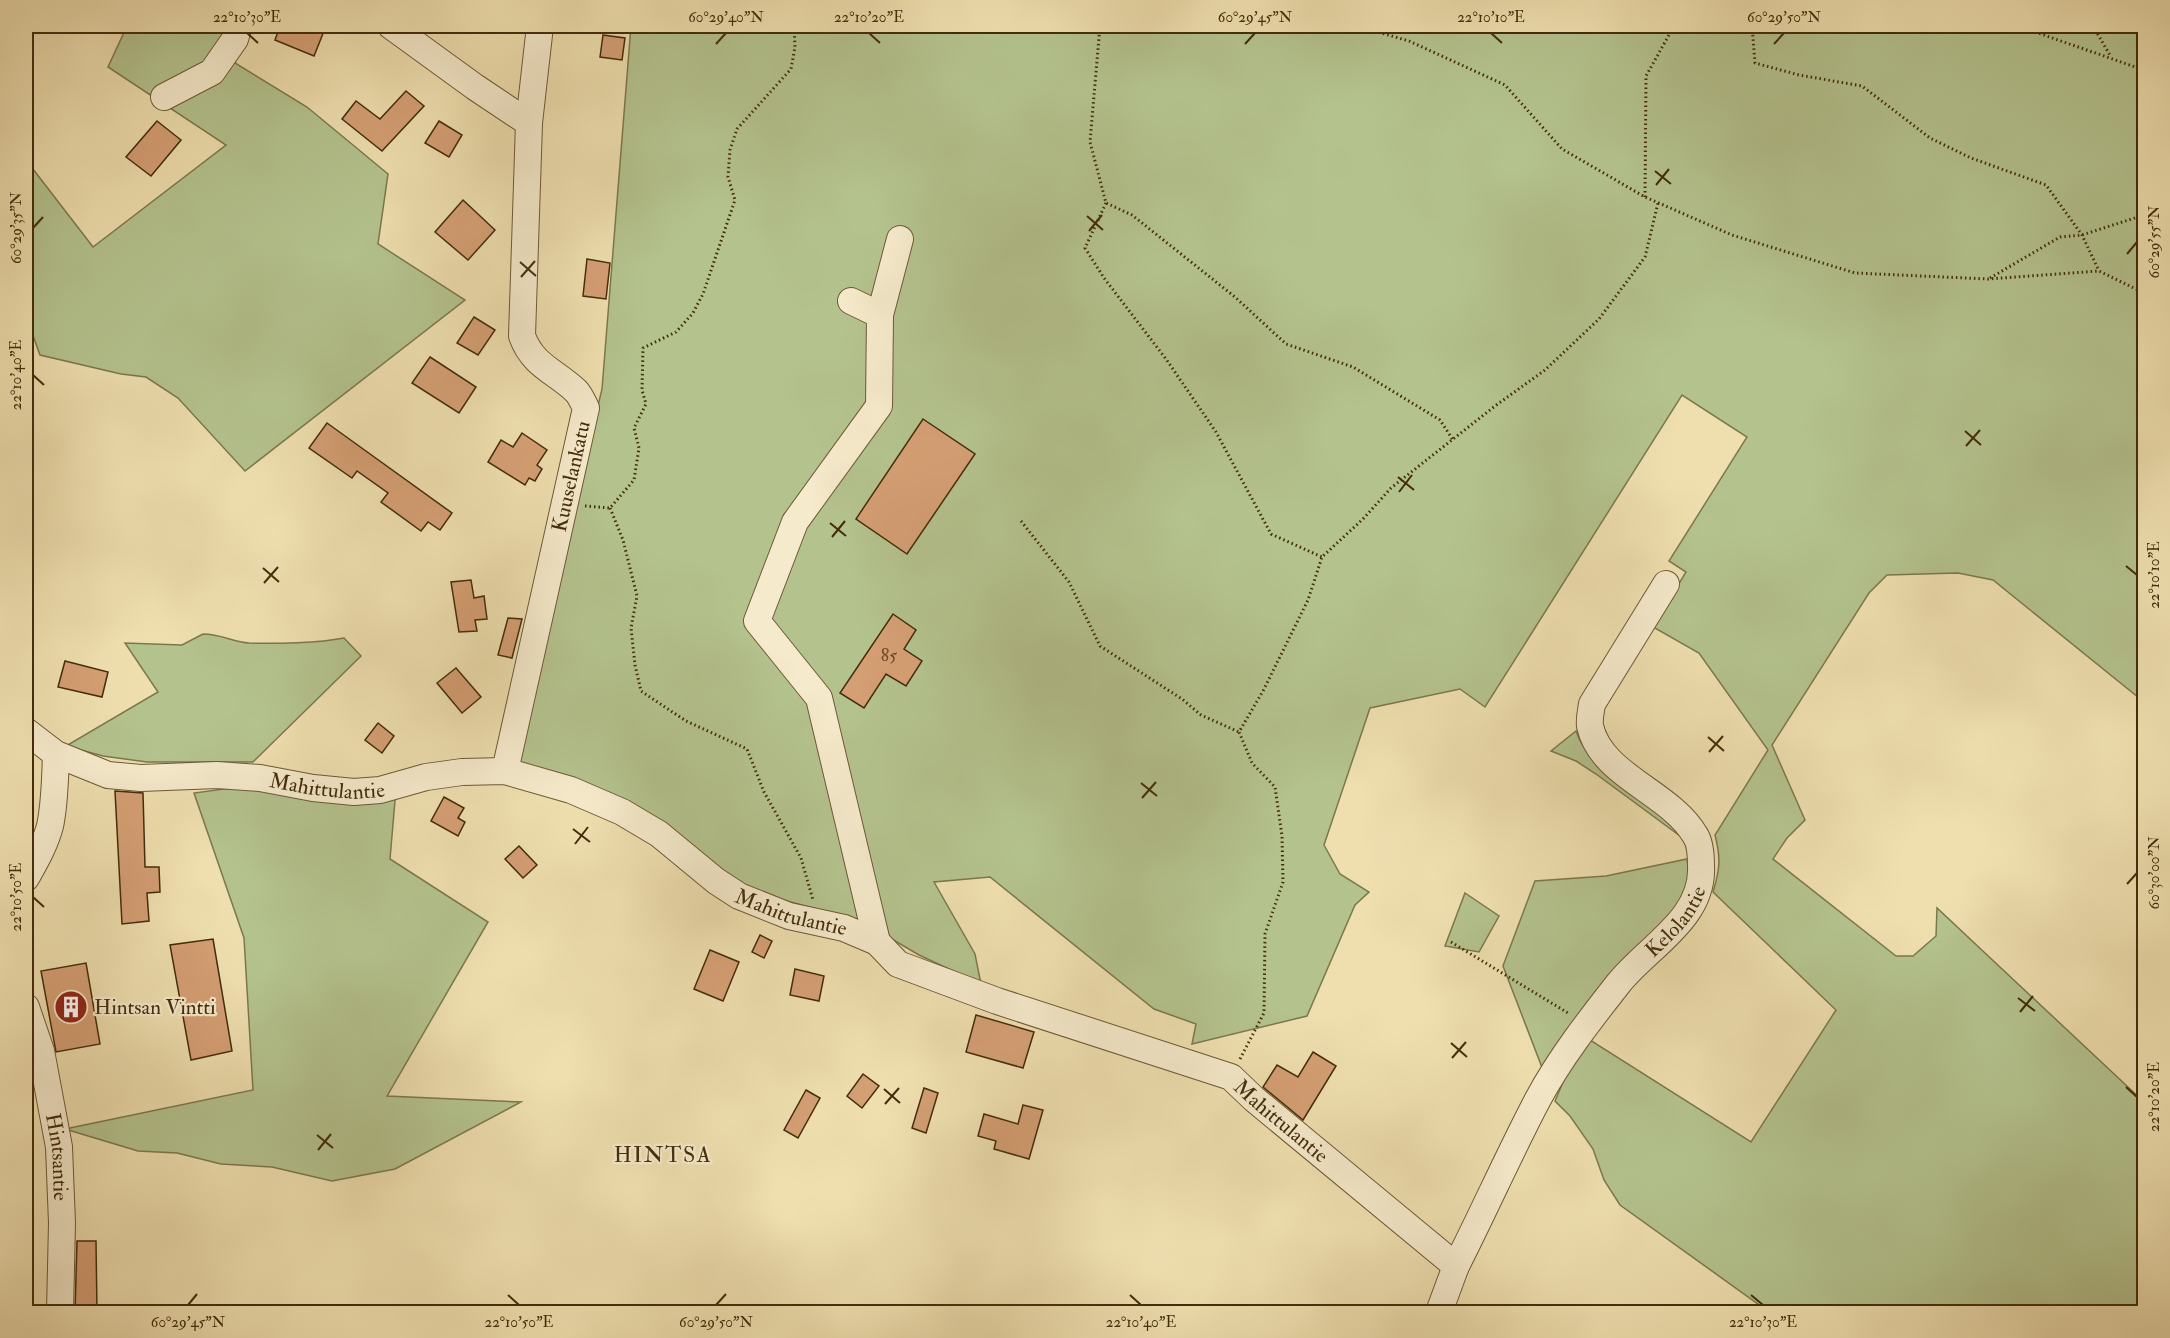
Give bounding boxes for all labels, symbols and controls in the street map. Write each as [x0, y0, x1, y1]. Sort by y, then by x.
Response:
text: 22°10'30"E [213, 8, 281, 27]
text: 60°29'40"N [688, 8, 764, 27]
text: 22°10'20"E [834, 8, 904, 27]
text: 60°29'45"N [1218, 8, 1293, 27]
text: 22°10'10"E [1457, 8, 1525, 27]
text: 60°29'50"N [1747, 8, 1821, 27]
text: 60°29'35"N [7, 191, 26, 264]
text: 60°29'55"N [2145, 205, 2164, 278]
text: 22°10'40"E [7, 340, 26, 410]
street label: Kuuselankatu [546, 418, 597, 535]
text: 22°10'10"E [2145, 541, 2164, 609]
house number: 85 [881, 644, 897, 667]
street label: Mahittulantie [267, 767, 388, 806]
text: 60°30'00"N [2145, 836, 2164, 910]
text: 22°10'50"E [7, 862, 26, 931]
street label: Mahittulantie [731, 883, 849, 942]
street label: Kelolantie [1640, 883, 1712, 963]
building icon: Hintsan Vintti [53, 989, 89, 1025]
place label: Hintsan Vintti [94, 994, 216, 1021]
text: 22°10'20"E [2145, 1062, 2164, 1132]
street label: Mahittulantie [1228, 1074, 1334, 1169]
street label: Hintsantie [39, 1111, 74, 1202]
district label: HINTSA [614, 1141, 712, 1169]
text: 60°29'45"N [151, 1313, 226, 1332]
text: 22°10'50"E [485, 1313, 554, 1332]
text: 60°29'50"N [679, 1313, 753, 1332]
text: 22°10'40"E [1106, 1313, 1176, 1332]
text: 22°10'30"E [1729, 1313, 1797, 1332]

